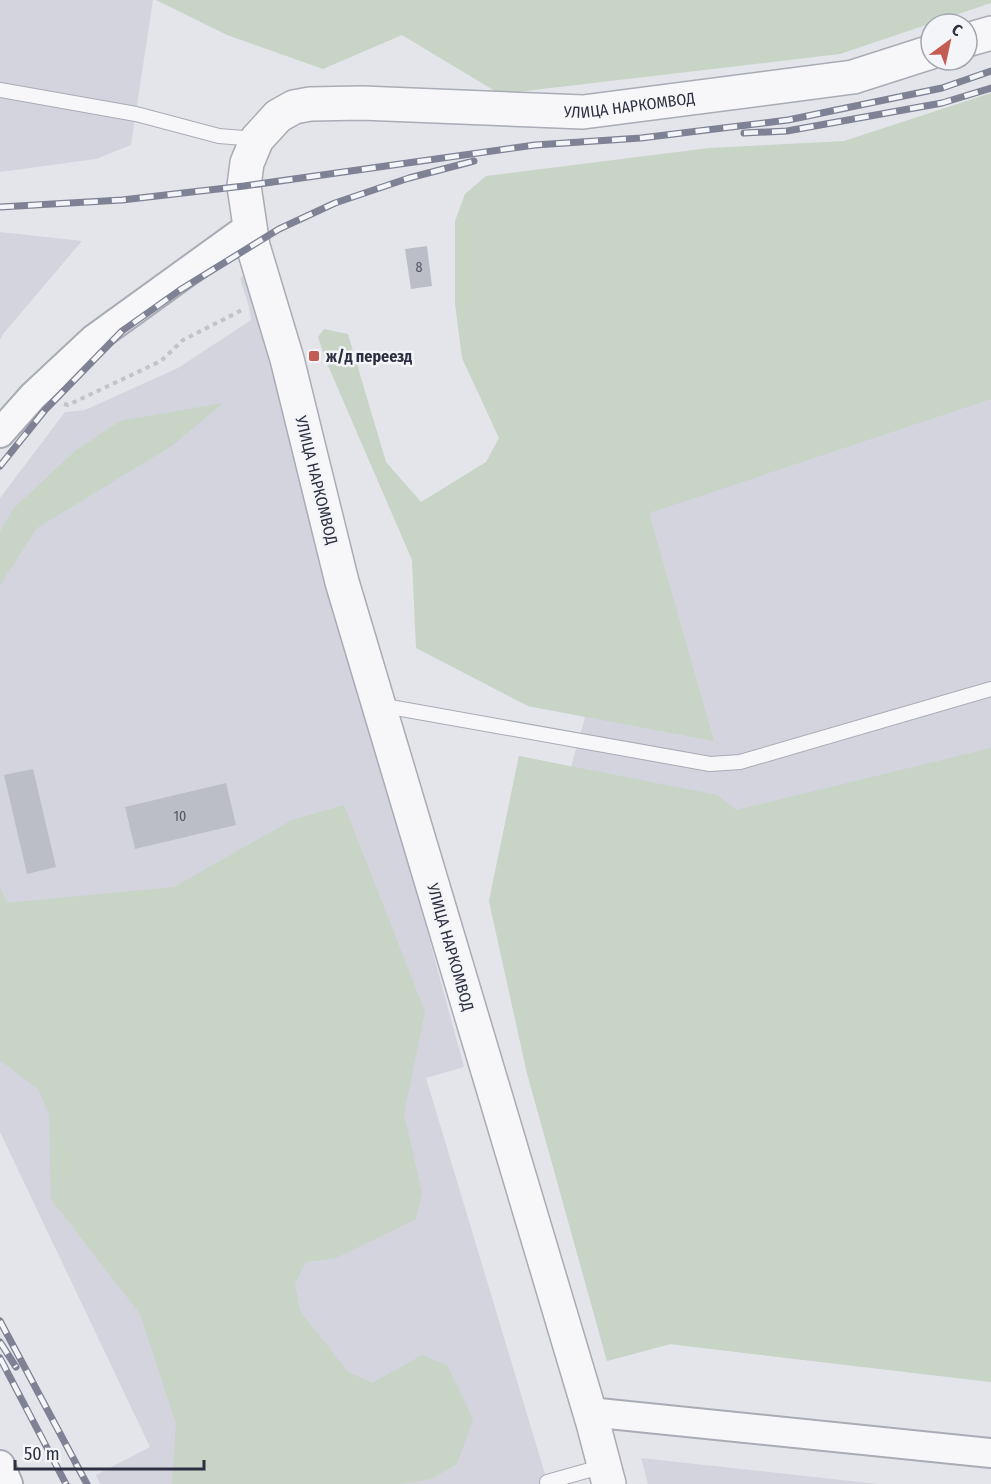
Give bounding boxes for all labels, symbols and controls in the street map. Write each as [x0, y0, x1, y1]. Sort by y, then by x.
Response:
north arrow [919, 12, 979, 72]
text: С [948, 20, 966, 40]
street label: УЛИЦА НАРКОМВОД [562, 89, 696, 122]
house number: 8 [416, 259, 423, 276]
place label: ж/д переезд [325, 347, 412, 366]
marker: ж/д переезд [307, 349, 321, 363]
street label: УЛИЦА НАРКОМВОД [291, 413, 342, 547]
house number: 10 [174, 808, 186, 825]
street label: УЛИЦА НАРКОМВОД [423, 880, 478, 1013]
scale bar [15, 1433, 204, 1471]
text: 50 m [24, 1443, 60, 1465]

